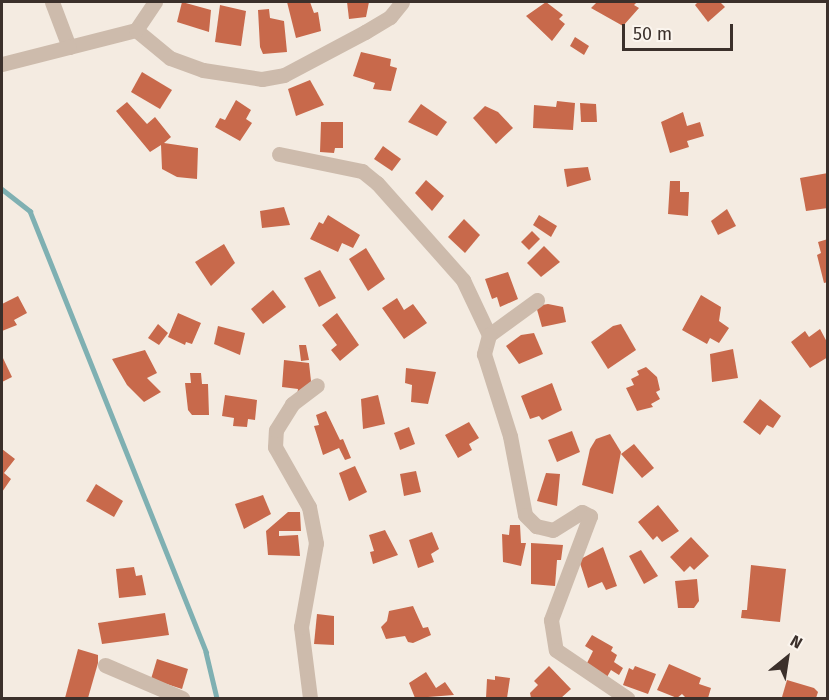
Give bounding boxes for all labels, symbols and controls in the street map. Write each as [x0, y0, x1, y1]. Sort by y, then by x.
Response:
scale bar [625, 12, 736, 50]
text: 50 m [633, 23, 672, 45]
north arrow [757, 628, 817, 688]
text: N [787, 631, 806, 653]

